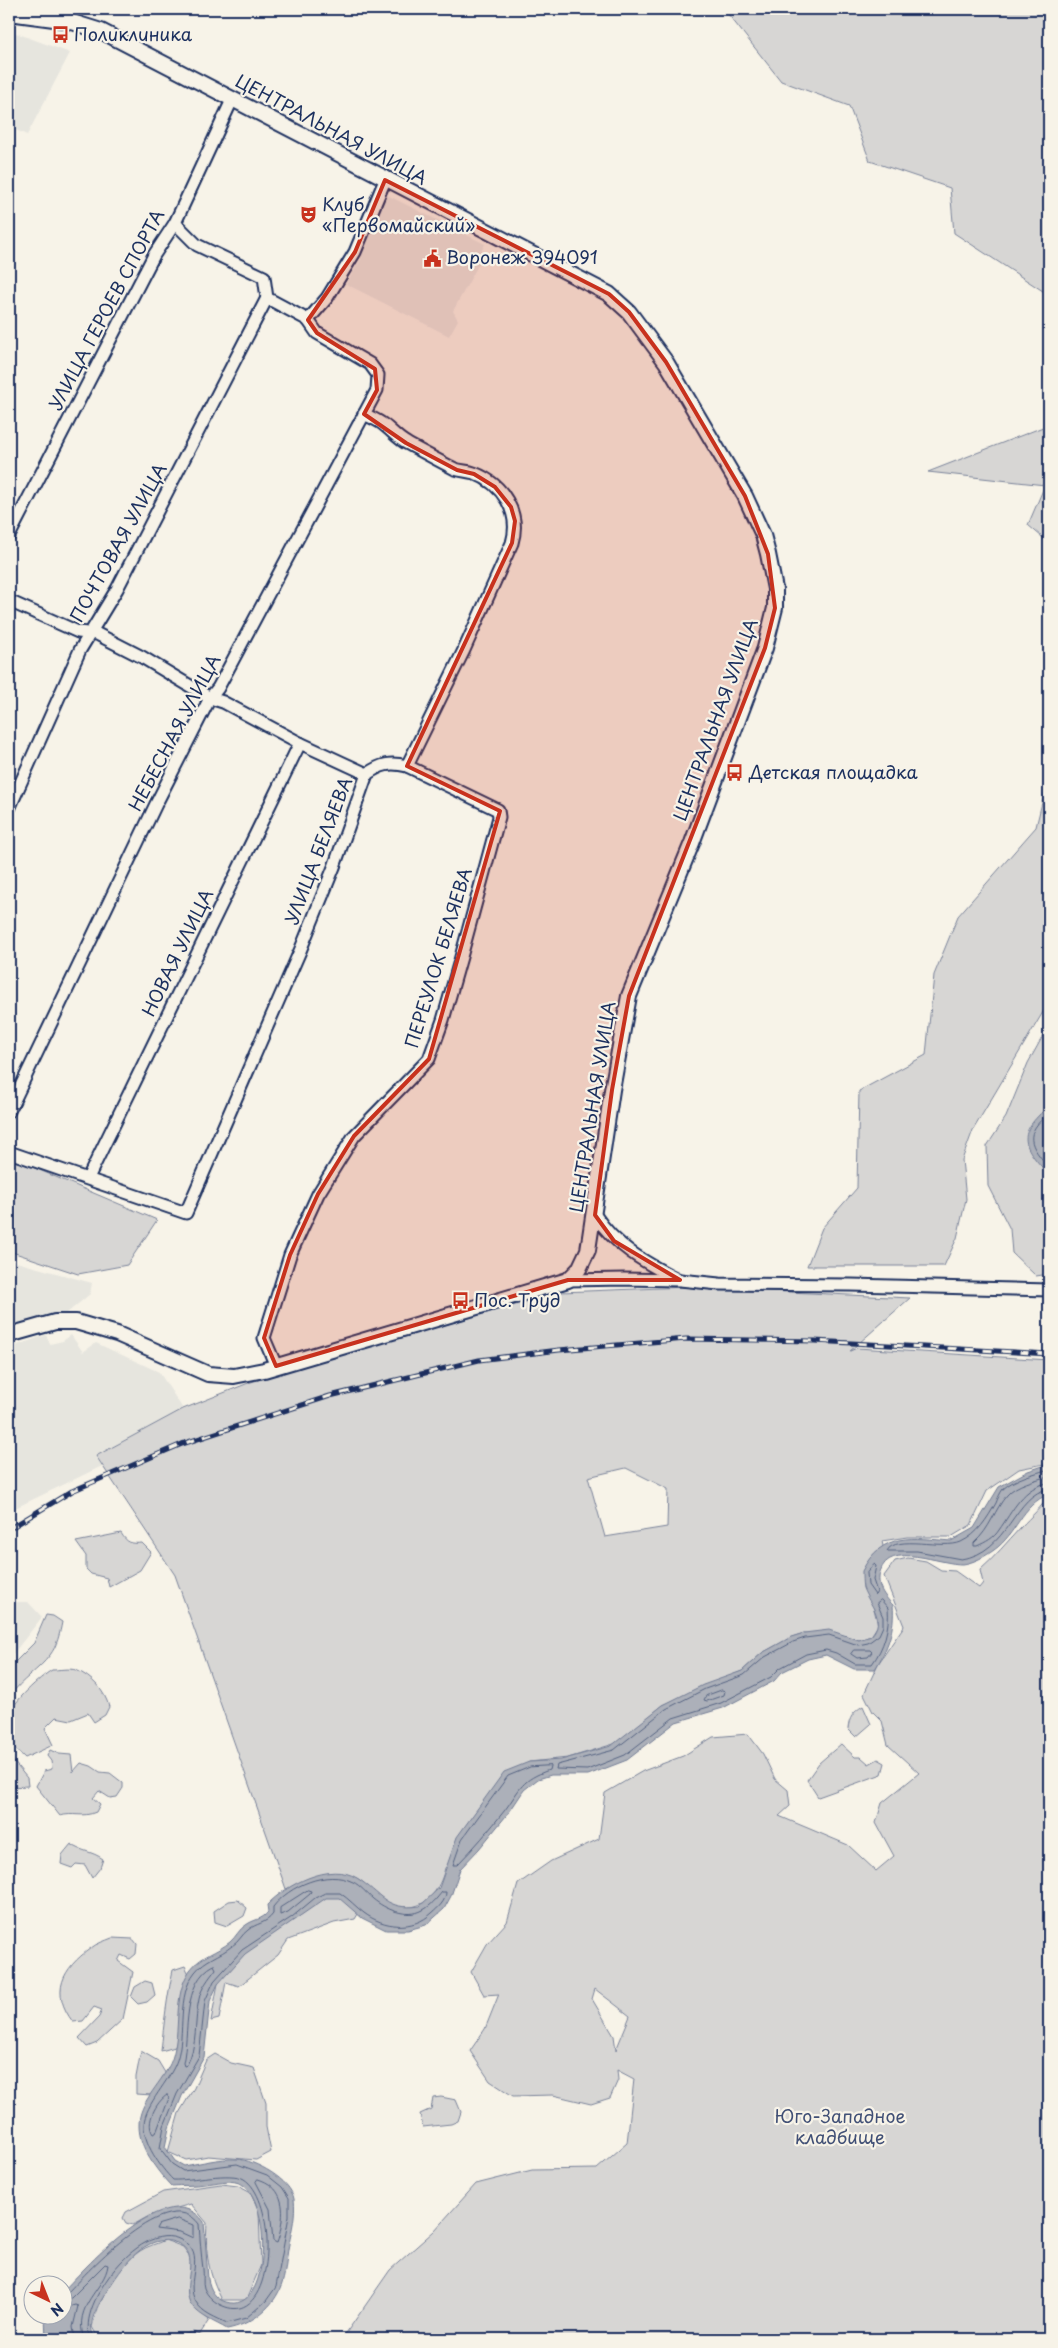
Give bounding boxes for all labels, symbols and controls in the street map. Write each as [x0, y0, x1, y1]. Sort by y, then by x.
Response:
place label: Поликлиника [74, 20, 193, 47]
bus stop icon: Поликлиника [50, 25, 70, 45]
street label: ЦЕНТРАЛЬНАЯ УЛИЦА [231, 67, 433, 191]
place label: Клуб «Первомайский» [322, 190, 475, 238]
street label: УЛИЦА ГЕРОЕВ СПОРТА [41, 204, 170, 415]
theatre icon: Клуб «Первомайский» [298, 205, 318, 225]
place label: Воронеж 394091 [446, 243, 598, 270]
public building icon: Воронеж 394091 [422, 248, 442, 268]
street label: ПОЧТОВАЯ УЛИЦА [63, 458, 173, 627]
street label: ЦЕНТРАЛЬНАЯ УЛИЦА [665, 614, 764, 825]
street label: НЕБЕСНАЯ УЛИЦА [121, 649, 227, 816]
place label: Детская площадка [748, 758, 919, 785]
bus stop icon: Детская площадка [725, 763, 745, 783]
street label: УЛИЦА БЕЛЯЕВА [277, 773, 358, 928]
street label: ПЕРЕУЛОК БЕЛЯЕВА [397, 864, 478, 1051]
street label: НОВАЯ УЛИЦА [134, 884, 219, 1021]
street label: ЦЕНТРАЛЬНАЯ УЛИЦА [561, 999, 622, 1214]
place label: Пос. Труд [474, 1286, 560, 1313]
bus stop icon: Пос. Труд [450, 1291, 470, 1311]
park label: Юго-Западное кладбище [774, 2102, 906, 2150]
north arrow [22, 2276, 72, 2326]
text: N [46, 2298, 68, 2321]

